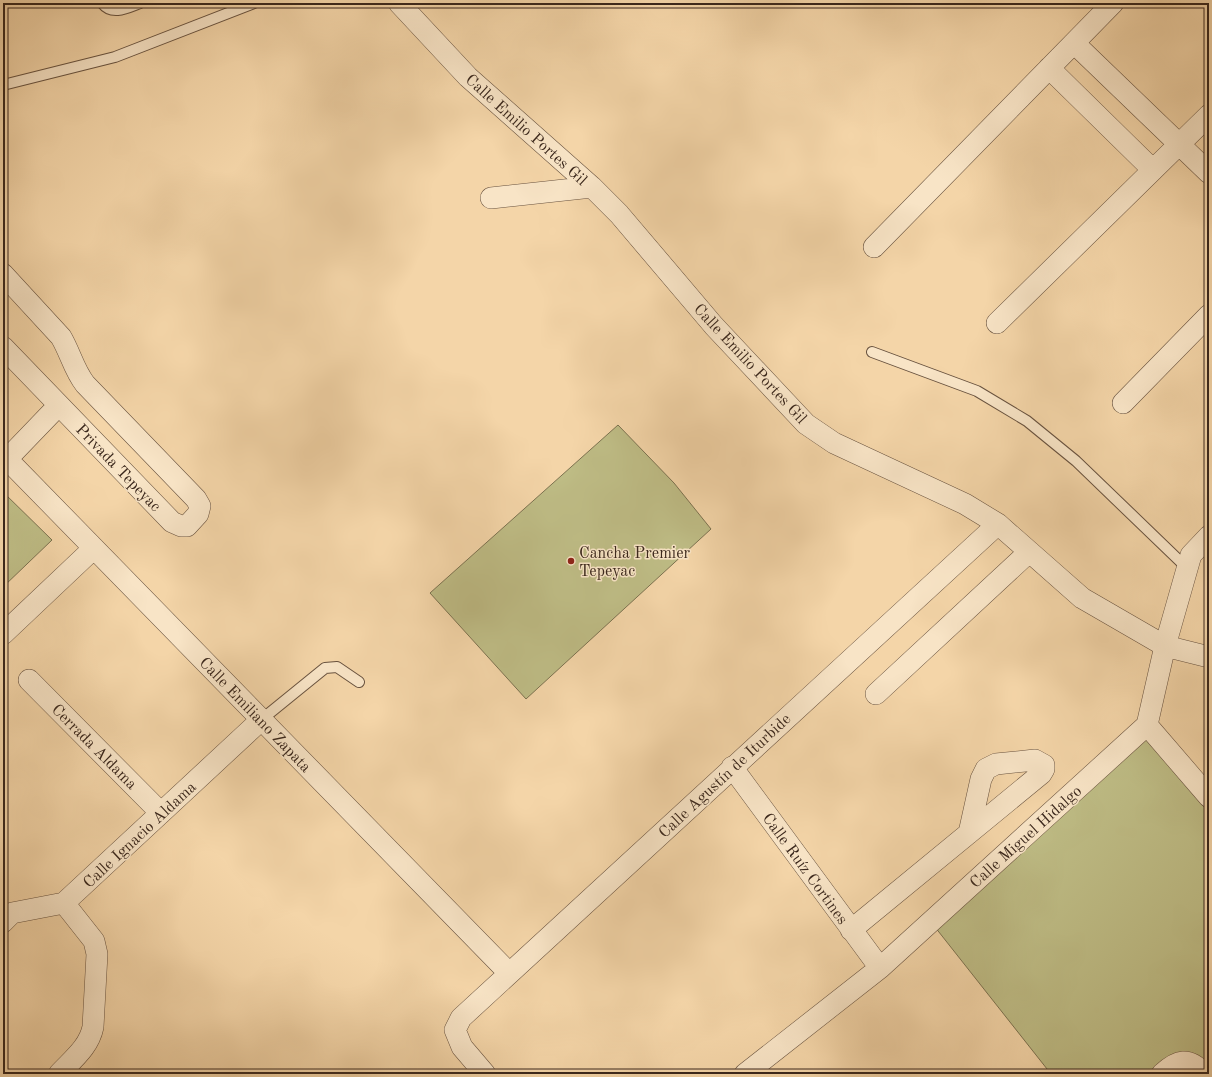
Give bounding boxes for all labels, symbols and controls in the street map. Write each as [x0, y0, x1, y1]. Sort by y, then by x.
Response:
street label: Calle Emilio Portes Gil [462, 72, 589, 189]
street label: Calle Emilio Portes Gil [690, 301, 809, 427]
street label: Privada Tepeyac [72, 422, 163, 515]
place label: Cancha Premier Tepeyac [579, 546, 691, 580]
marker: Cancha Premier Tepeyac [566, 556, 576, 566]
street label: Calle Emiliano Zapata [196, 655, 313, 776]
street label: Cerrada Aldama [48, 702, 139, 793]
street label: Calle Agustín de Iturbide [656, 711, 794, 842]
street label: Calle Ignacio Aldama [81, 779, 200, 892]
street label: Calle Miguel Hidalgo [967, 783, 1085, 892]
street label: Calle Ruíz Cortines [759, 811, 850, 928]

